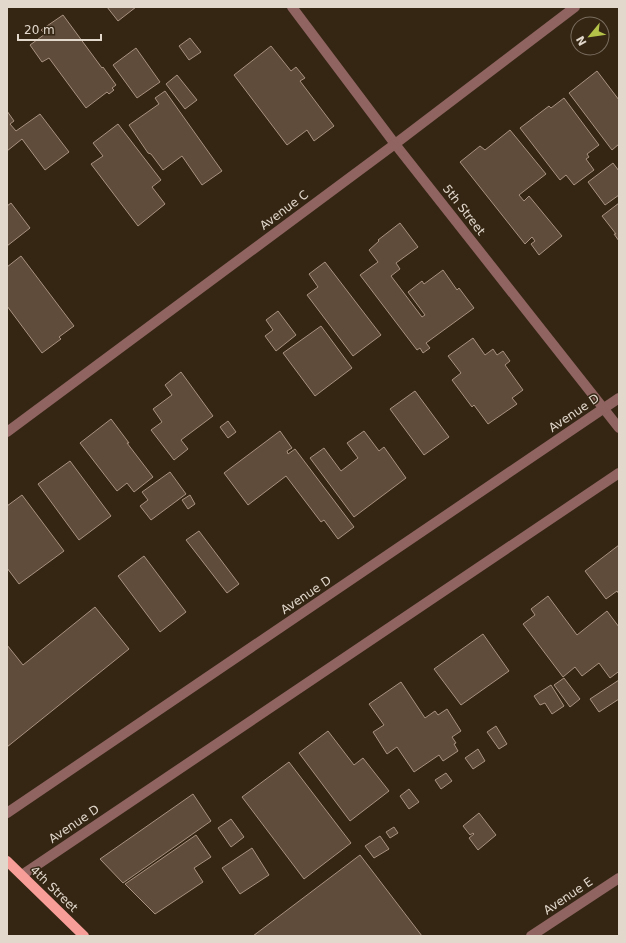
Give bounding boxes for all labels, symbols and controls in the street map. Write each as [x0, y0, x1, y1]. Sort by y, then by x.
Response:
scale bar [18, 16, 101, 42]
north arrow [570, 16, 610, 56]
text: 20 m [24, 23, 55, 37]
text: N [574, 33, 590, 48]
street label: 5th Street [440, 182, 488, 238]
street label: Avenue C [257, 187, 311, 233]
street label: Avenue D [546, 391, 602, 435]
street label: Avenue D [278, 573, 334, 617]
street label: Avenue D [46, 802, 102, 846]
street label: 4th Street [27, 863, 81, 915]
street label: Avenue E [541, 875, 595, 917]

